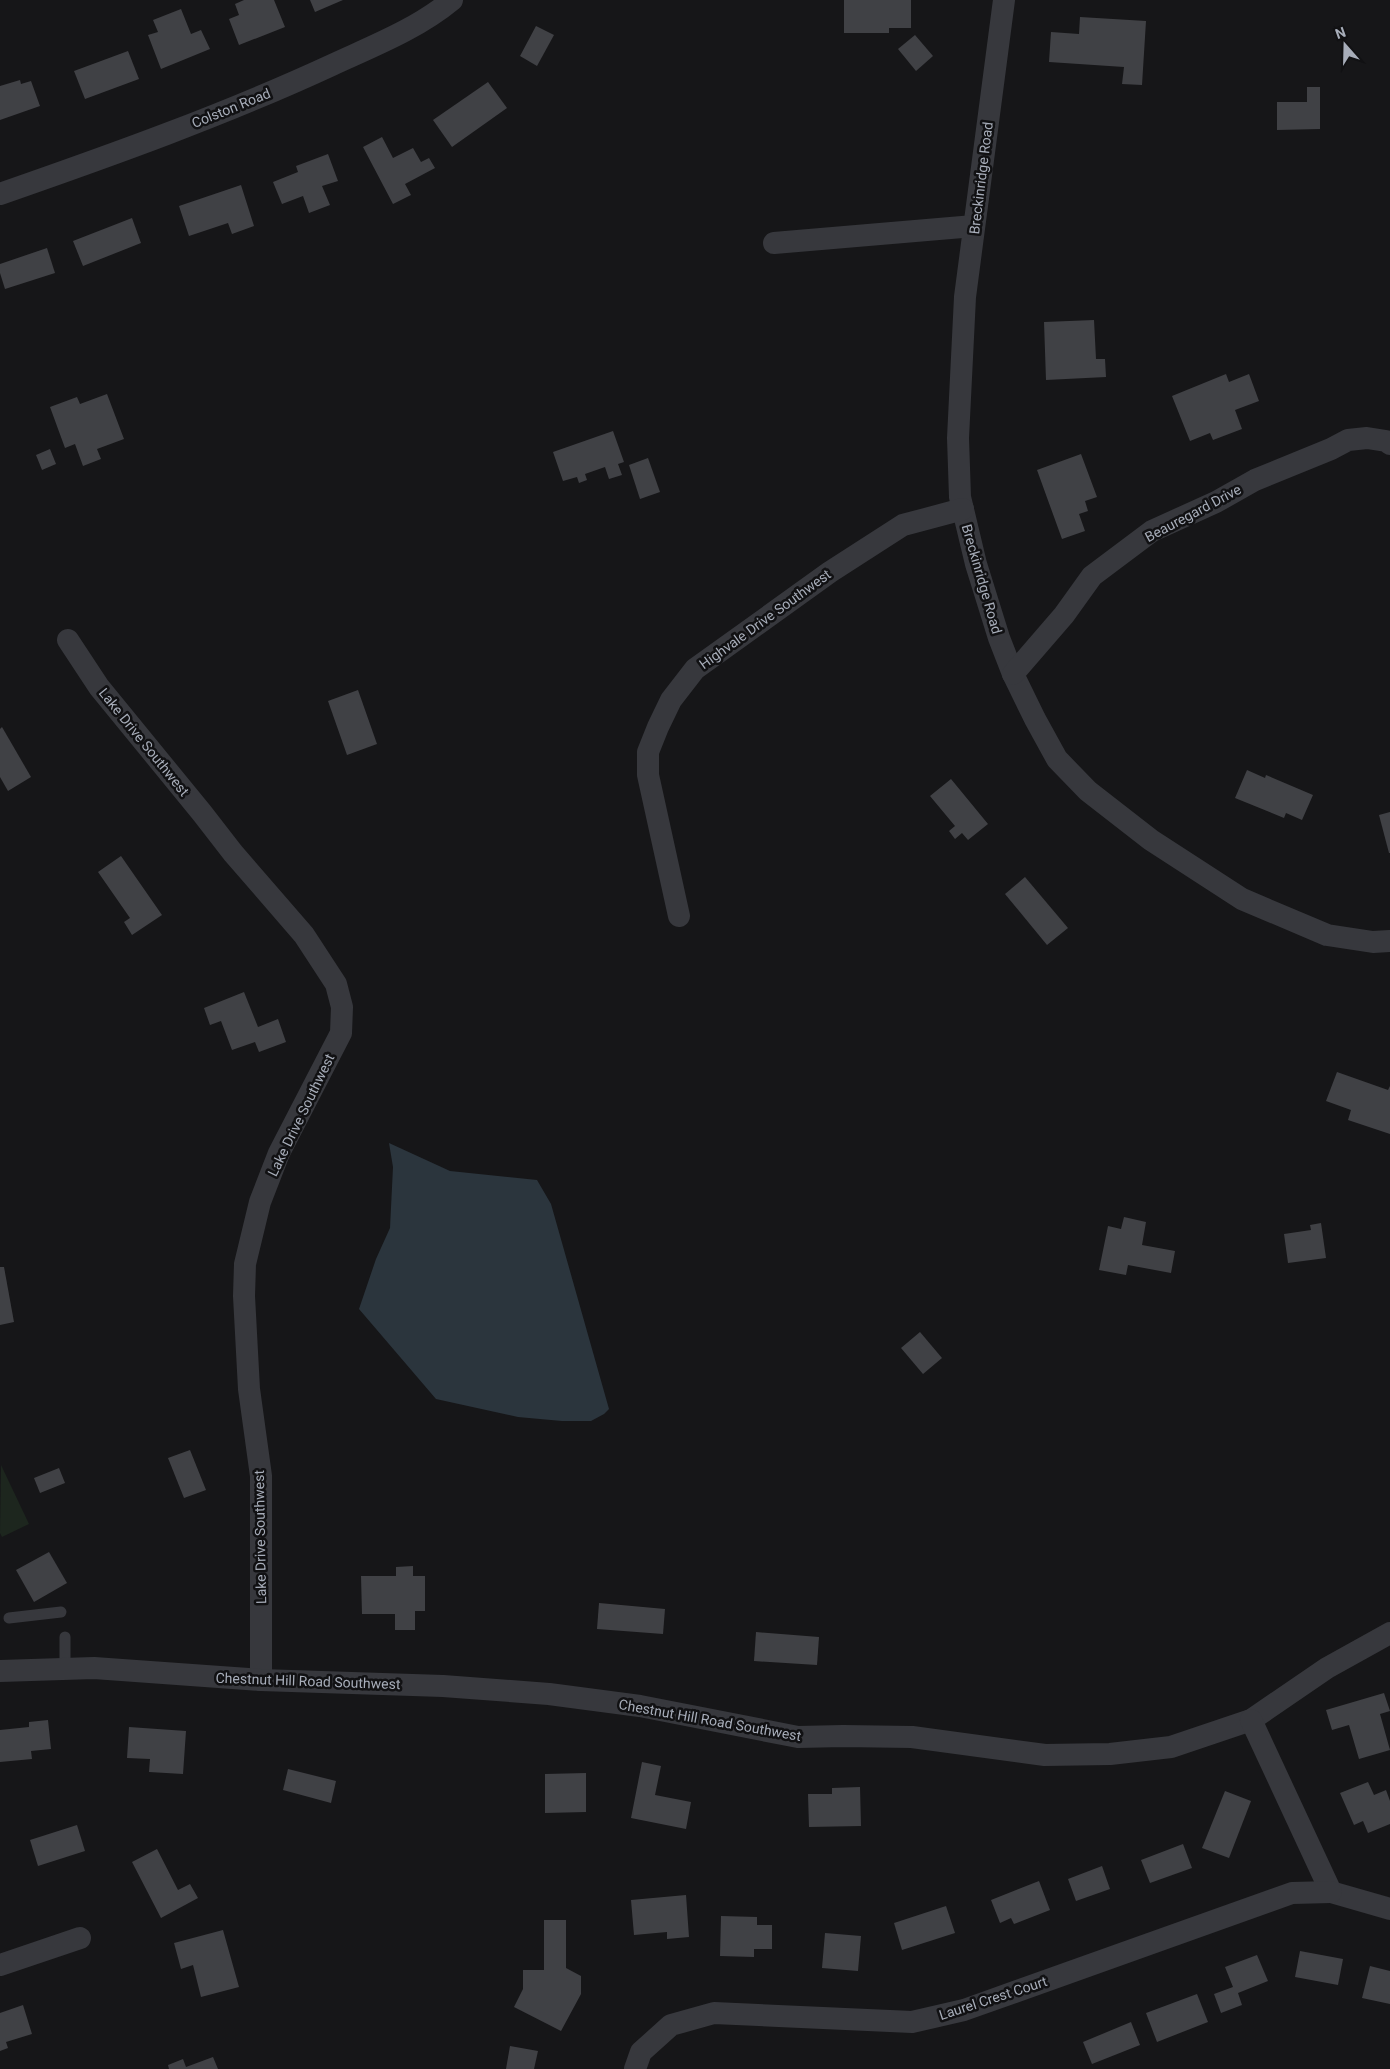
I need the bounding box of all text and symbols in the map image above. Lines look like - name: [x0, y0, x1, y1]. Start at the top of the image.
- north arrow: [1320, 20, 1370, 70]
- text: N: [1333, 24, 1348, 42]
- street label: Colston Road: [189, 85, 273, 131]
- street label: Breckinridge Road: [966, 121, 996, 235]
- street label: Beauregard Drive: [1142, 481, 1244, 545]
- street label: Breckinridge Road: [959, 522, 1005, 636]
- street label: Highvale Drive Southwest: [696, 566, 834, 672]
- street label: Lake Drive Southwest: [96, 685, 193, 799]
- street label: Lake Drive Southwest: [264, 1051, 338, 1179]
- street label: Lake Drive Southwest: [251, 1469, 269, 1604]
- street label: Chestnut Hill Road Southwest: [215, 1670, 401, 1692]
- street label: Chestnut Hill Road Southwest: [618, 1696, 803, 1744]
- street label: Laurel Crest Court: [937, 1973, 1049, 2023]

